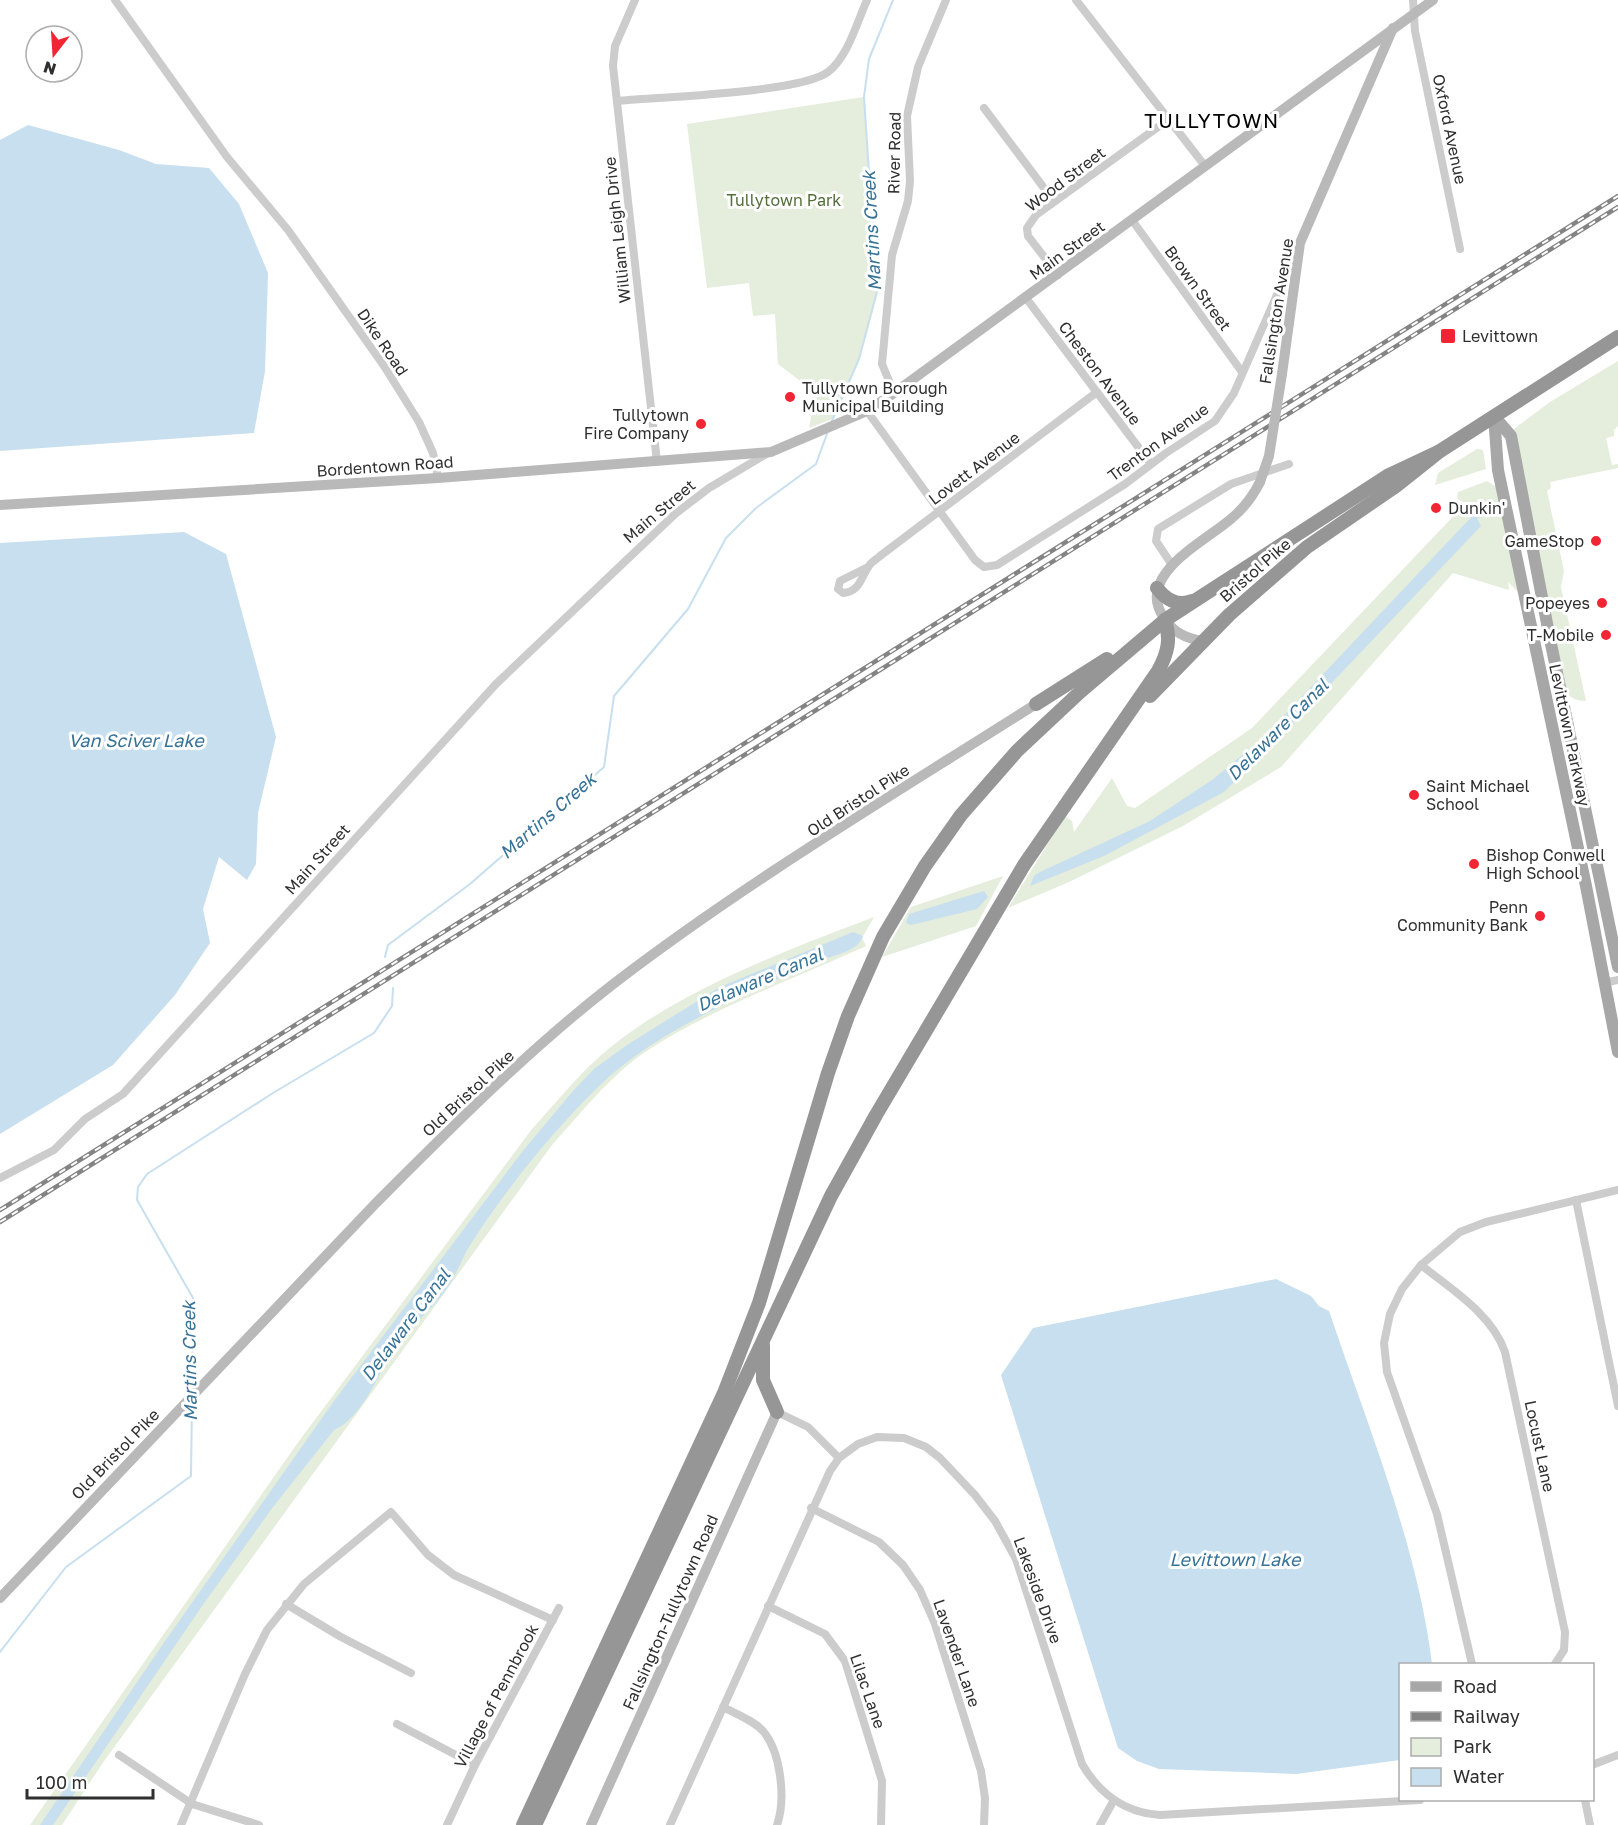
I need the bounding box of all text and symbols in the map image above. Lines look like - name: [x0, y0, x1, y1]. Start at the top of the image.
- north arrow: [24, 24, 84, 84]
- text: N: [41, 57, 58, 80]
- street label: Oxford Avenue: [1429, 72, 1471, 186]
- district label: TULLYTOWN: [1144, 108, 1280, 132]
- street label: River Road: [883, 112, 905, 194]
- street label: Wood Street: [1021, 142, 1109, 216]
- street label: William Leigh Drive: [599, 156, 635, 304]
- water label: Martins Creek: [857, 169, 885, 292]
- park label: Tullytown Park: [727, 190, 841, 210]
- street label: Main Street: [1025, 216, 1109, 284]
- street label: Fallsington Avenue: [1255, 237, 1297, 385]
- street label: Brown Street: [1160, 242, 1236, 334]
- street label: Dike Road: [353, 305, 413, 379]
- street label: Cheston Avenue: [1054, 317, 1146, 429]
- place label: Levittown: [1462, 326, 1538, 346]
- marker: Levittown: [1439, 327, 1457, 345]
- place label: Tullytown Borough Municipal Building: [802, 378, 948, 416]
- marker: Tullytown Borough Municipal Building: [783, 390, 797, 404]
- street label: Trenton Avenue: [1104, 399, 1212, 485]
- place label: Tullytown Fire Company: [584, 405, 689, 443]
- marker: Tullytown Fire Company: [694, 417, 708, 431]
- street label: Lovett Avenue: [924, 427, 1024, 509]
- street label: Bordentown Road: [316, 451, 454, 481]
- street label: Main Street: [619, 475, 699, 547]
- place label: Dunkin': [1448, 498, 1505, 518]
- marker: Dunkin': [1429, 501, 1443, 515]
- place label: GameStop: [1504, 531, 1584, 551]
- street label: Bristol Pike: [1215, 534, 1295, 606]
- marker: GameStop: [1589, 534, 1603, 548]
- place label: Popeyes: [1525, 593, 1590, 613]
- marker: Popeyes: [1595, 596, 1609, 610]
- place label: T-Mobile: [1527, 625, 1594, 645]
- marker: T-Mobile: [1599, 628, 1613, 642]
- street label: Levittown Parkway: [1545, 662, 1595, 808]
- water label: Delaware Canal: [1222, 673, 1333, 785]
- water label: Van Sciver Lake: [68, 729, 205, 751]
- street label: Old Bristol Pike: [803, 759, 913, 841]
- water label: Martins Creek: [495, 766, 601, 863]
- place label: Saint Michael School: [1426, 776, 1530, 814]
- marker: Saint Michael School: [1407, 788, 1421, 802]
- street label: Main Street: [280, 820, 354, 898]
- place label: Bishop Conwell High School: [1486, 845, 1605, 883]
- marker: Bishop Conwell High School: [1467, 857, 1481, 871]
- place label: Penn Community Bank: [1397, 897, 1528, 935]
- marker: Penn Community Bank: [1533, 909, 1547, 923]
- water label: Delaware Canal: [693, 942, 827, 1015]
- street label: Old Bristol Pike: [418, 1045, 518, 1141]
- water label: Delaware Canal: [356, 1263, 455, 1385]
- water label: Martins Creek: [177, 1299, 201, 1421]
- street label: Locust Lane: [1521, 1398, 1559, 1494]
- street label: Old Bristol Pike: [67, 1405, 163, 1503]
- street label: Fallsington-Tullytown Road: [618, 1511, 722, 1713]
- street label: Lakeside Drive: [1009, 1534, 1067, 1646]
- water label: Levittown Lake: [1170, 1548, 1302, 1570]
- street label: Lavender Lane: [929, 1597, 985, 1709]
- street label: Village of Pennbrook: [450, 1621, 542, 1771]
- street label: Lilac Lane: [846, 1651, 890, 1731]
- legend: [1399, 1663, 1594, 1801]
- text: Road: [1453, 1675, 1497, 1697]
- text: Railway: [1453, 1705, 1520, 1727]
- text: Park: [1453, 1735, 1492, 1757]
- scale bar: [27, 1762, 153, 1800]
- text: Water: [1453, 1765, 1504, 1787]
- text: 100 m: [36, 1771, 87, 1793]

